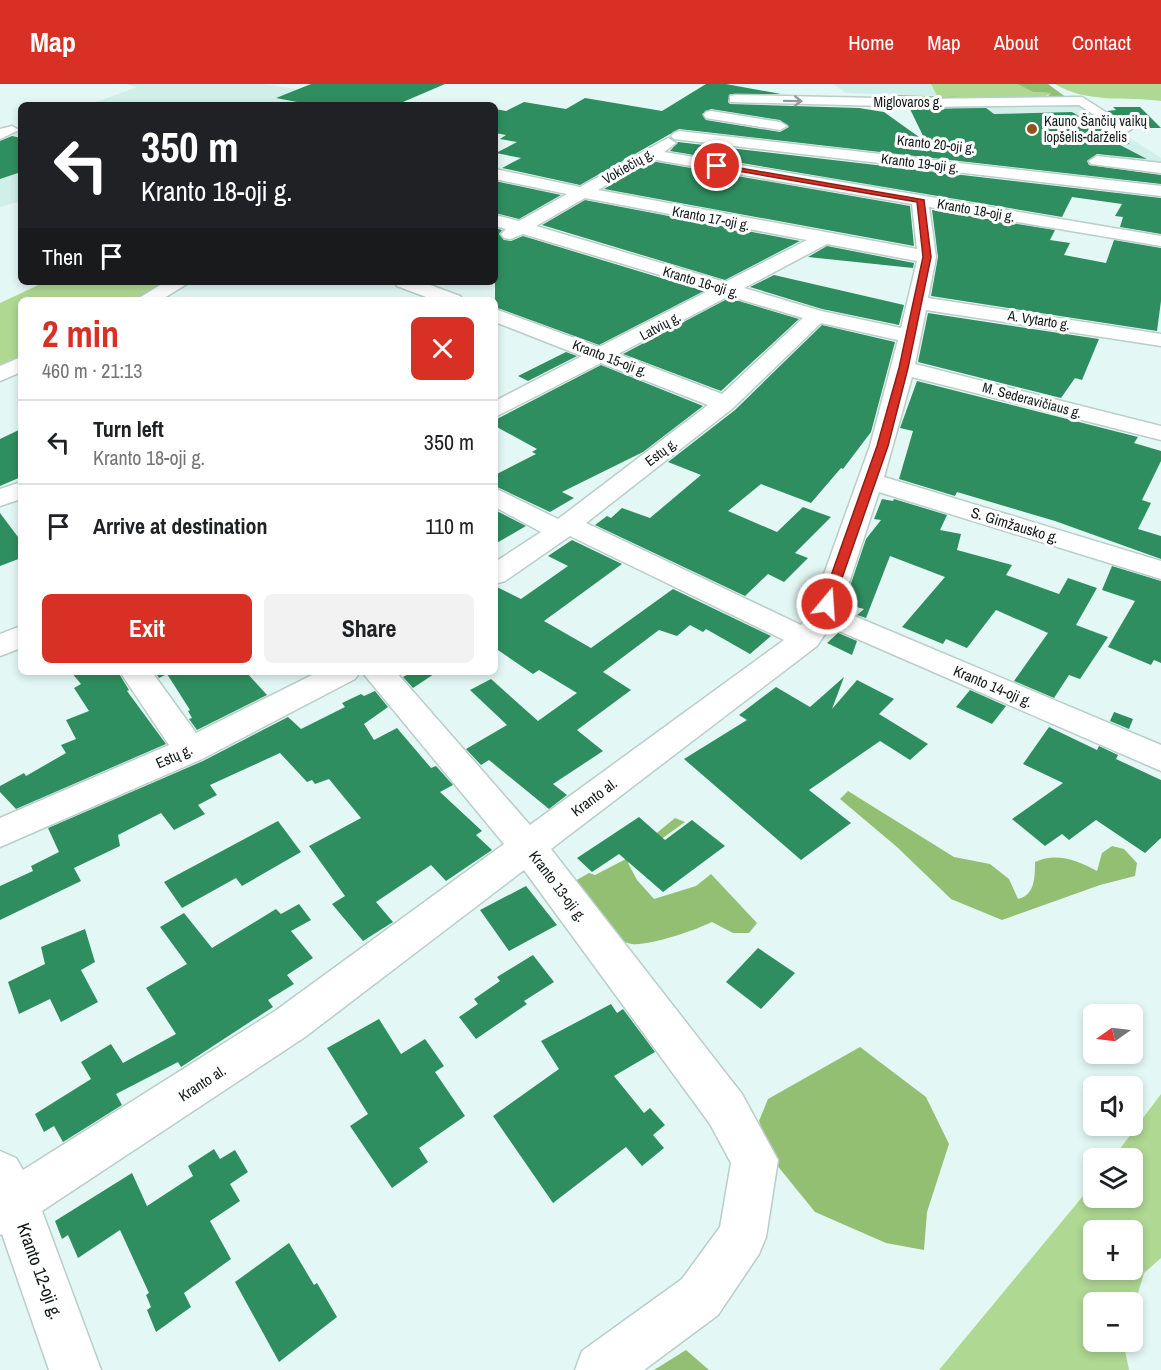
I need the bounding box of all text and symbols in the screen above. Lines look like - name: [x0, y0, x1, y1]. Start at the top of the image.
- text: Map: [30, 23, 76, 61]
- text: Home: [848, 28, 894, 57]
- text: Map: [927, 28, 961, 57]
- text: About: [994, 28, 1039, 57]
- text: Contact: [1072, 28, 1131, 57]
- street label: Miglovaros g.: [874, 93, 942, 111]
- one-way arrow: [782, 95, 802, 107]
- place label: Kauno Šančių vaikų lopšelis-darželis: [1044, 112, 1147, 146]
- text: 350 m: [141, 119, 239, 175]
- marker: Kauno Šančių vaikų lopšelis-darželis: [1025, 122, 1039, 136]
- icon: left: [42, 126, 120, 204]
- street label: Kranto 20-oji g.: [896, 131, 976, 157]
- pin: [691, 140, 742, 191]
- street label: Vokiečių g.: [599, 144, 657, 188]
- icon: arrive: [700, 149, 733, 182]
- street label: Kranto 19-oji g.: [880, 149, 960, 177]
- text: Kranto 18-oji g.: [141, 173, 292, 209]
- street label: Kranto 18-oji g.: [936, 194, 1016, 226]
- street label: Kranto 17-oji g.: [671, 202, 751, 234]
- icon: arrive: [95, 240, 128, 273]
- text: Then: [42, 242, 83, 272]
- street label: Kranto 16-oji g.: [661, 262, 741, 302]
- street label: A. Vytarto g.: [1006, 306, 1071, 334]
- street label: Latvių g.: [636, 308, 684, 344]
- text: 2 min: [42, 310, 119, 358]
- button: close: [411, 317, 474, 380]
- street label: Kranto 15-oji g.: [570, 336, 650, 380]
- text: 460 m · 21:13: [42, 357, 142, 384]
- street label: M. Sederavičiaus g.: [980, 378, 1084, 422]
- text: Turn left: [93, 414, 164, 444]
- icon: left: [42, 426, 75, 459]
- text: 350 m: [424, 427, 474, 457]
- street label: Estų g.: [641, 434, 681, 470]
- text: Kranto 18-oji g.: [93, 444, 205, 471]
- street label: S. Gimžausko g.: [968, 502, 1062, 548]
- icon: arrive: [42, 510, 75, 543]
- text: Arrive at destination: [93, 511, 267, 541]
- text: 110 m: [425, 511, 474, 541]
- position arrow: [795, 572, 859, 636]
- button: Exit: [42, 594, 252, 663]
- button: Share: [264, 594, 474, 663]
- street label: Kranto 14-oji g.: [950, 660, 1036, 712]
- street label: Estų g.: [152, 739, 196, 773]
- street label: Kranto al.: [567, 773, 621, 821]
- street label: Kranto 13-oji g.: [524, 846, 592, 926]
- north arrow: [1083, 1004, 1143, 1064]
- map controls: [1083, 1004, 1143, 1352]
- street label: Kranto al.: [174, 1060, 230, 1106]
- button: sound: [1083, 1076, 1143, 1136]
- button: layers: [1083, 1148, 1143, 1208]
- street label: Kranto 12-oji g.: [11, 1219, 69, 1323]
- button: +: [1083, 1220, 1143, 1280]
- button: −: [1083, 1292, 1143, 1352]

